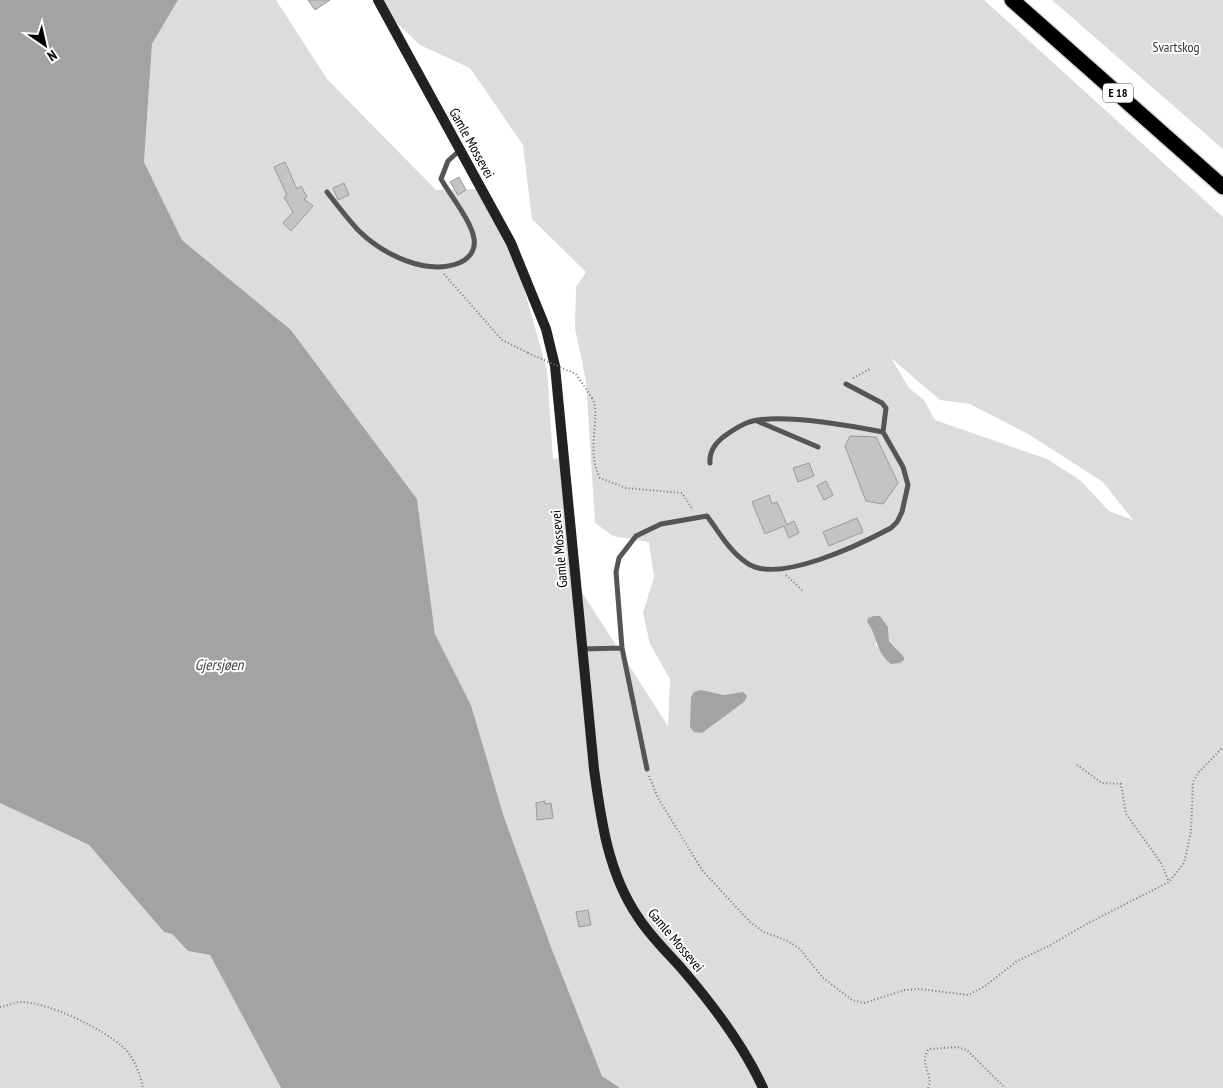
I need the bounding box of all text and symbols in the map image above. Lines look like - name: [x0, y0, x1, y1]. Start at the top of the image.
- north arrow: [20, 20, 70, 70]
- park label: Svartskog: [1152, 38, 1200, 56]
- text: N: [44, 46, 60, 65]
- road number: E 18: [1103, 84, 1133, 102]
- street label: Gamle Mossevei: [445, 105, 499, 181]
- street label: Gamle Mossevei: [547, 509, 571, 589]
- water label: Gjersjøen: [195, 655, 245, 674]
- street label: Gamle Mossevei: [644, 904, 708, 976]

